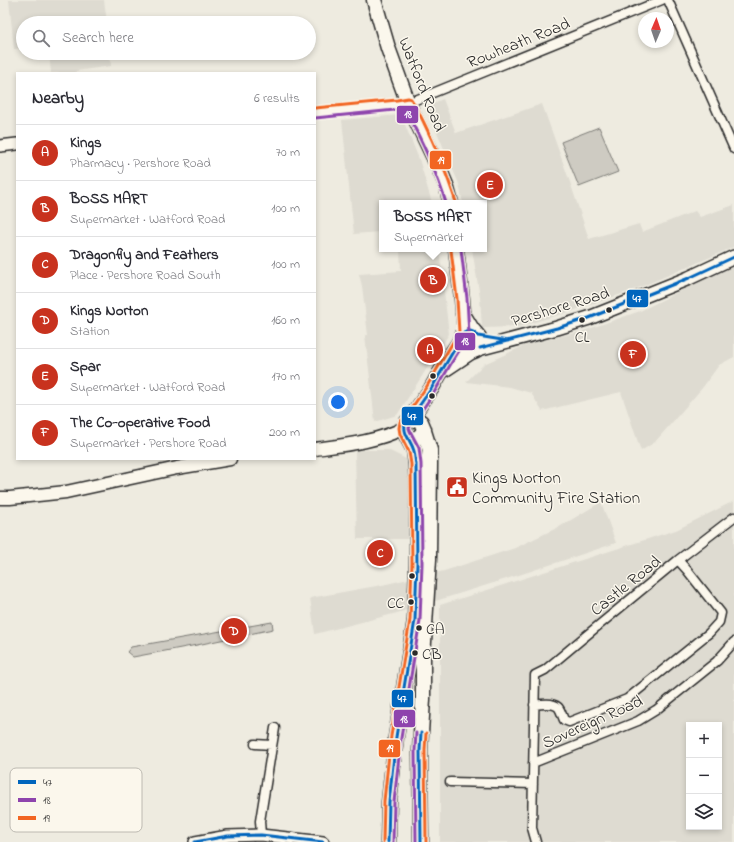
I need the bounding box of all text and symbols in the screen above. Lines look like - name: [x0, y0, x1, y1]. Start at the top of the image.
- street label: Rowheath Road: [463, 11, 574, 75]
- north arrow: [638, 12, 674, 48]
- search box: [16, 16, 316, 60]
- icon: search: [30, 27, 52, 49]
- text: Search here: [62, 27, 134, 49]
- street label: Watford Road: [391, 34, 452, 136]
- text: Nearby: [32, 86, 84, 111]
- text: 6 results: [254, 89, 300, 108]
- line badge: 18: [396, 105, 419, 124]
- text: 18: [404, 107, 413, 123]
- text: Kings: [70, 132, 102, 154]
- text: A: [41, 143, 49, 162]
- text: 70 m: [276, 143, 300, 162]
- line badge: 19: [429, 150, 452, 170]
- text: 19: [438, 153, 445, 169]
- text: Pharmacy · Pershore Road: [70, 154, 211, 173]
- pin: E: [477, 170, 503, 200]
- text: BOSS MART: [70, 188, 148, 210]
- text: B: [41, 199, 49, 218]
- text: 100 m: [271, 199, 300, 218]
- popup: [379, 200, 487, 252]
- text: BOSS MART: [394, 206, 472, 228]
- text: Supermarket · Watford Road: [70, 210, 225, 229]
- text: Supermarket: [394, 228, 464, 247]
- text: Dragonfly and Feathers: [70, 244, 219, 266]
- text: C: [41, 255, 49, 274]
- text: 100 m: [271, 255, 300, 274]
- pin: B: [420, 265, 446, 295]
- text: Place · Pershore Road South: [70, 266, 221, 285]
- street label: Pershore Road: [508, 281, 613, 334]
- line badge: 47: [626, 289, 649, 308]
- text: 47: [631, 291, 642, 307]
- text: Kings Norton: [70, 300, 148, 322]
- unlabelled marker: [604, 305, 614, 315]
- text: D: [40, 311, 50, 330]
- text: 160 m: [271, 311, 300, 330]
- marker: CL: [577, 315, 587, 325]
- text: Station: [70, 322, 110, 341]
- place label: CL: [575, 326, 589, 350]
- line badge: 18: [454, 332, 476, 351]
- text: 18: [461, 334, 470, 350]
- pin: A: [417, 335, 443, 365]
- pin: F: [620, 339, 646, 369]
- text: Spar: [70, 356, 101, 378]
- text: E: [41, 367, 49, 386]
- text: 170 m: [272, 367, 300, 386]
- unlabelled marker: [428, 371, 438, 381]
- text: Supermarket · Watford Road: [70, 378, 225, 397]
- unlabelled marker: [427, 391, 437, 401]
- your location: [328, 392, 348, 412]
- line badge: 47: [401, 406, 424, 426]
- text: 47: [406, 409, 417, 425]
- text: The Co-operative Food: [70, 412, 210, 434]
- text: F: [41, 423, 49, 442]
- text: 200 m: [269, 423, 300, 442]
- text: Supermarket · Pershore Road: [70, 434, 227, 453]
- place label: Kings Norton Community Fire Station: [472, 466, 640, 512]
- public building icon: Kings Norton Community Fire Station: [444, 474, 470, 500]
- pin: C: [367, 538, 393, 568]
- street label: Castle Road: [585, 550, 667, 622]
- unlabelled marker: [407, 571, 417, 581]
- place label: CC: [387, 592, 404, 616]
- marker: CC: [406, 597, 416, 607]
- pin: D: [221, 616, 247, 646]
- place label: CA: [426, 618, 445, 642]
- marker: CA: [414, 623, 424, 633]
- place label: CB: [422, 643, 442, 667]
- marker: CB: [410, 648, 420, 658]
- line badge: 47: [391, 689, 414, 708]
- street label: Sovereign Road: [538, 689, 648, 758]
- text: 47: [396, 691, 407, 707]
- line badge: 18: [393, 709, 416, 728]
- text: 18: [400, 712, 409, 728]
- map controls: [686, 722, 722, 830]
- button: +: [686, 722, 722, 758]
- line badge: 19: [378, 739, 401, 758]
- text: 19: [387, 741, 394, 757]
- button: −: [686, 758, 722, 794]
- legend: [10, 768, 142, 832]
- text: 47: [43, 775, 53, 791]
- text: 18: [43, 793, 51, 809]
- button: layers: [686, 794, 722, 830]
- text: 19: [43, 811, 50, 827]

